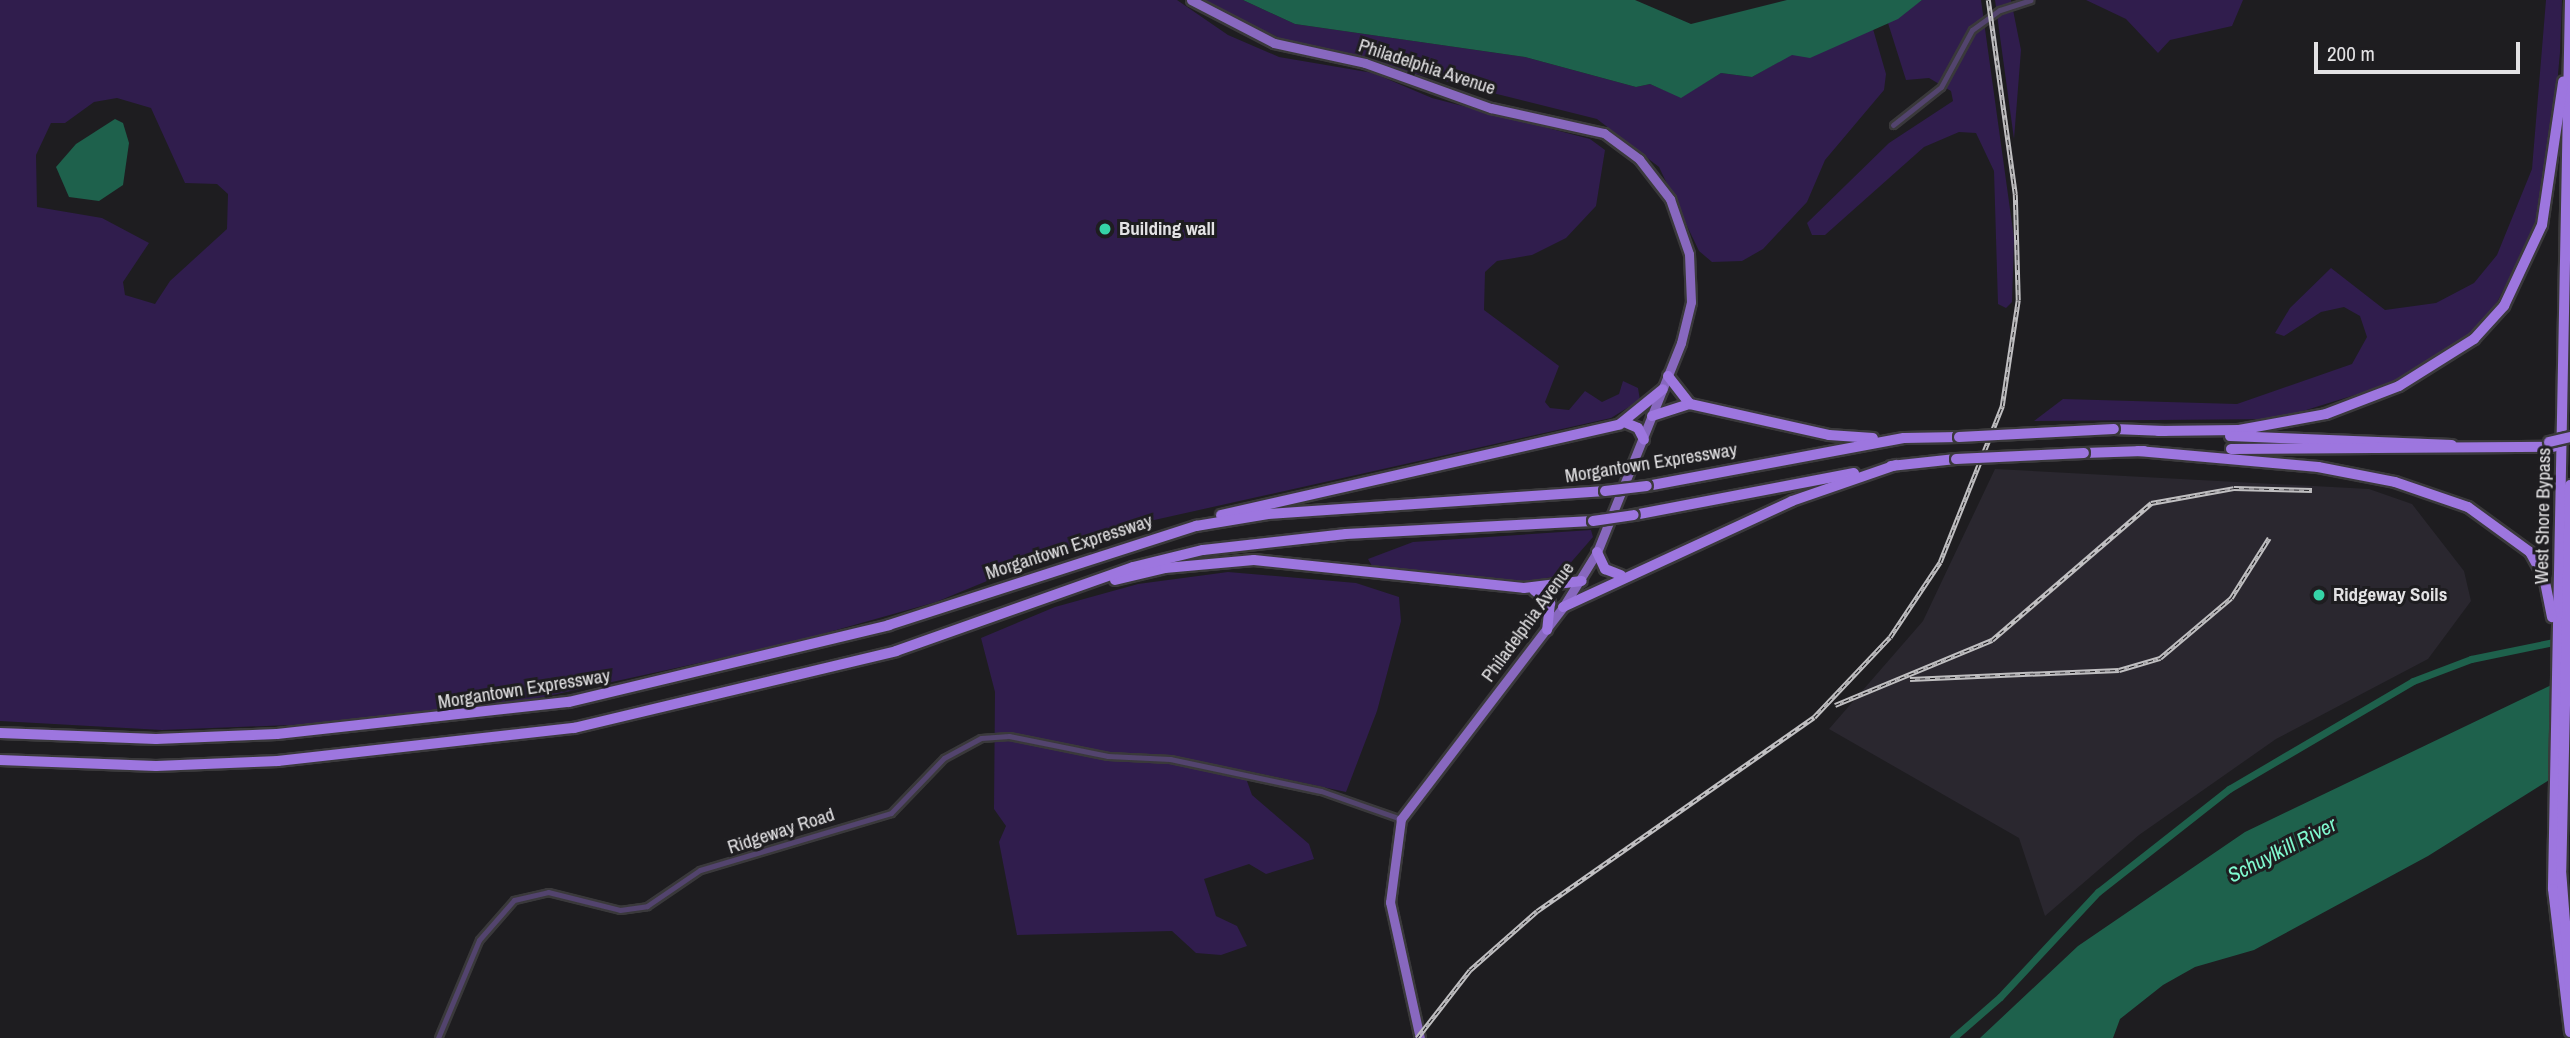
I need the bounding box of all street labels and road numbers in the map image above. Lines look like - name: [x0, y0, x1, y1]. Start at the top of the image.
- street label: Philadelphia Avenue: [1355, 34, 1499, 100]
- street label: Morgantown Expressway: [1563, 438, 1739, 488]
- street label: West Shore Bypass: [2530, 448, 2556, 584]
- street label: Morgantown Expressway: [983, 509, 1155, 585]
- street label: Philadelphia Avenue: [1477, 557, 1579, 687]
- street label: Morgantown Expressway: [436, 664, 612, 714]
- street label: Ridgeway Road: [725, 803, 837, 859]

